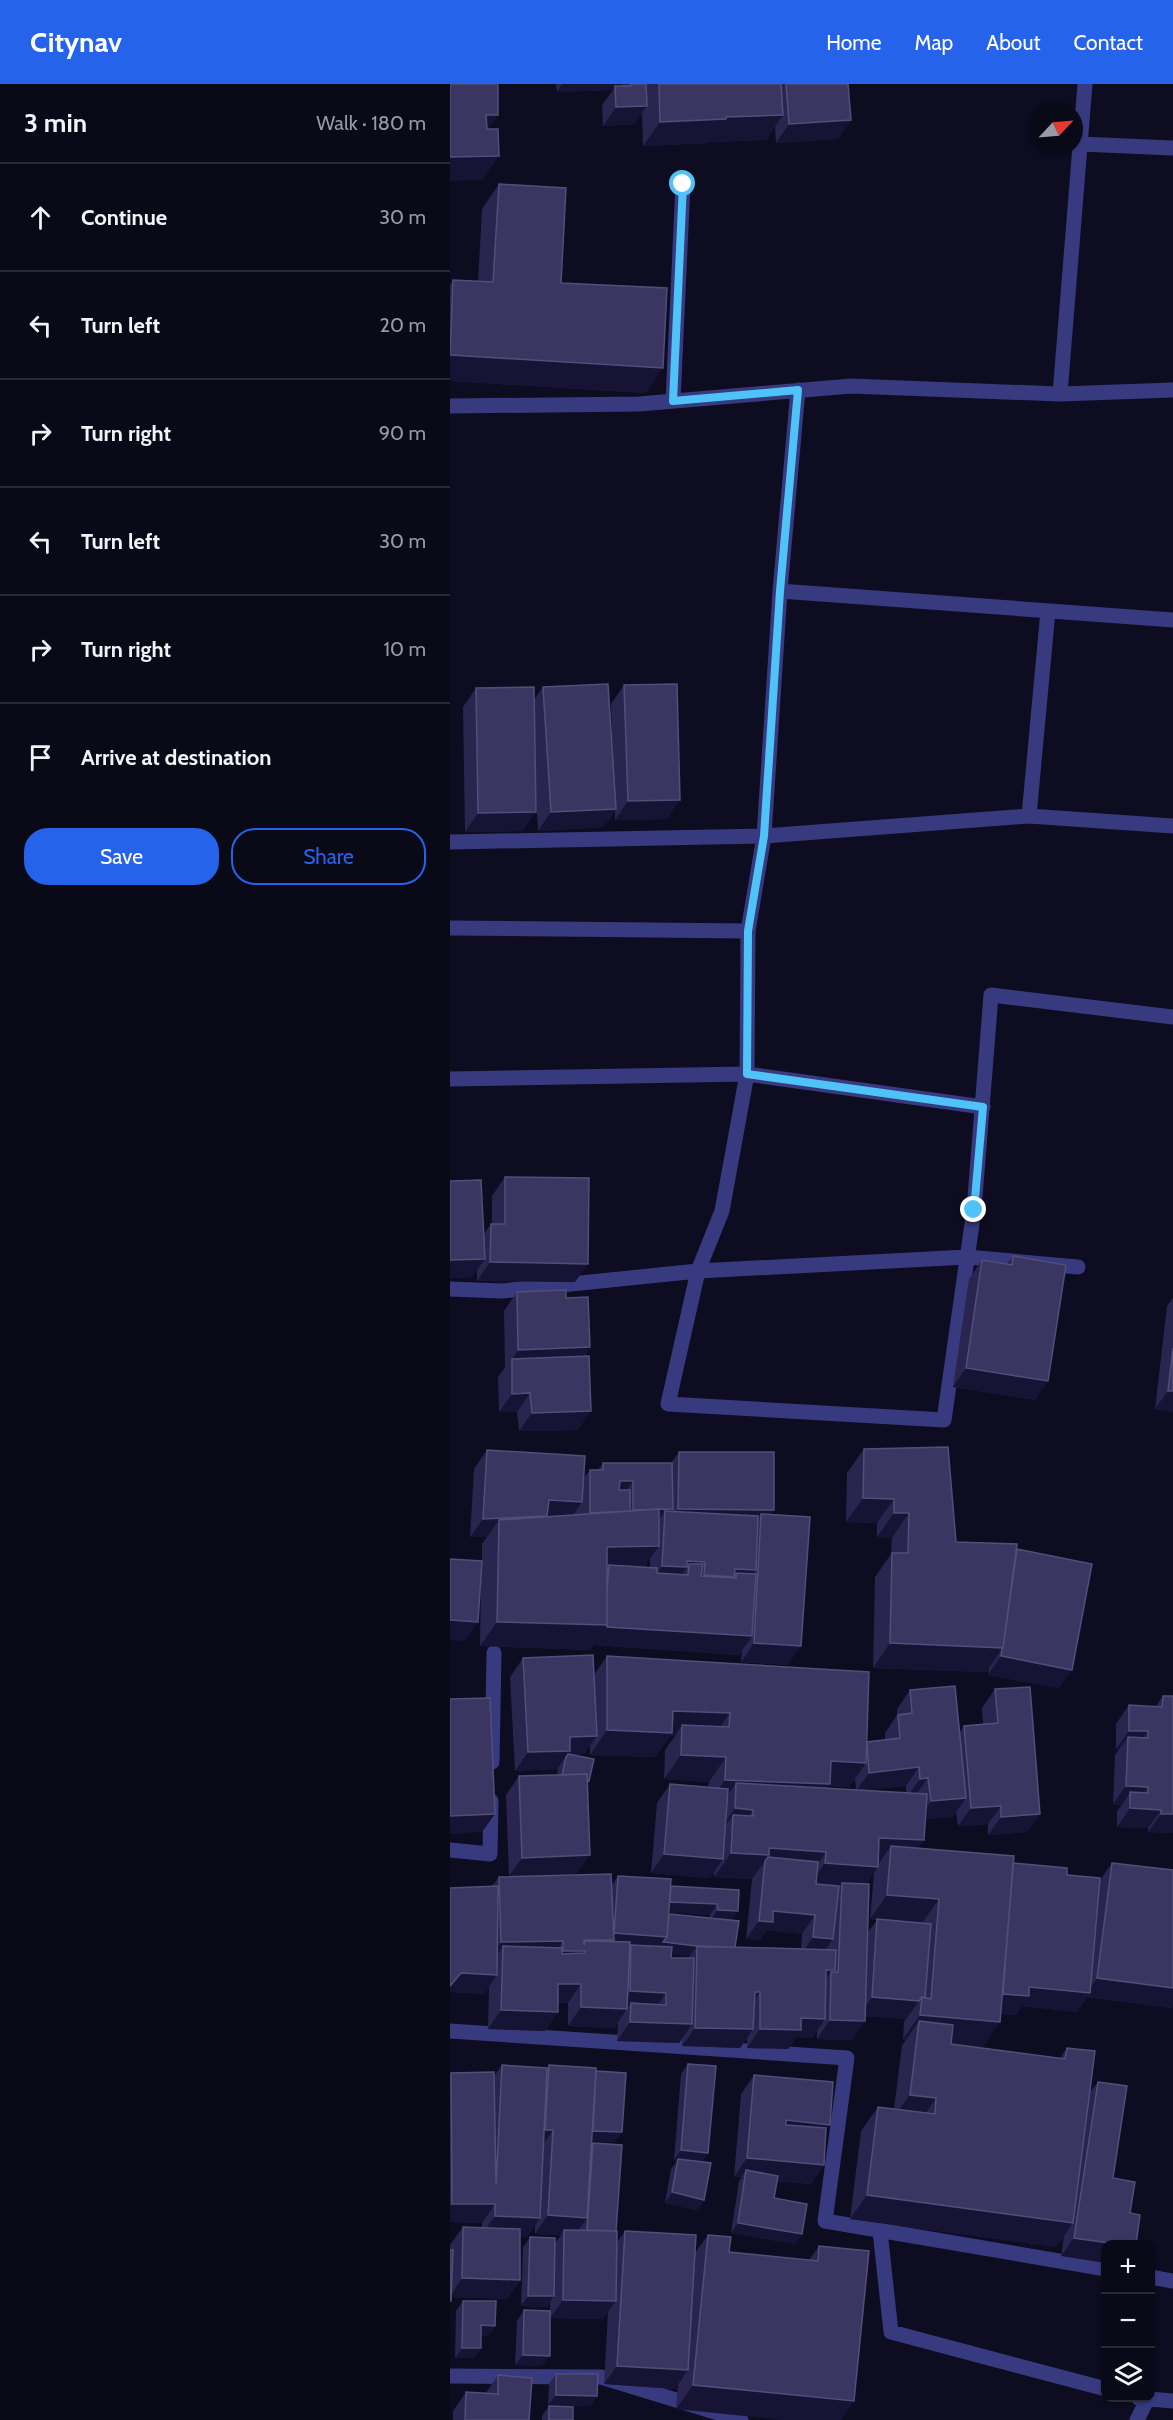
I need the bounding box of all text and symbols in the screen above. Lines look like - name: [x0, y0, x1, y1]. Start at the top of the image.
- text: Citynav: [30, 25, 122, 59]
- text: Home: [826, 30, 882, 55]
- text: Map: [915, 30, 953, 55]
- text: About: [986, 30, 1040, 55]
- text: Contact: [1073, 30, 1143, 55]
- north arrow: [1029, 102, 1083, 156]
- text: 3 min: [24, 107, 87, 139]
- text: Walk · 180 m: [316, 111, 426, 135]
- route start: [669, 170, 695, 196]
- icon: ahead: [24, 201, 57, 234]
- text: Continue: [81, 204, 167, 231]
- text: 30 m: [379, 205, 426, 229]
- icon: left: [24, 309, 57, 342]
- text: Turn left: [81, 312, 160, 339]
- text: 20 m: [380, 313, 426, 337]
- icon: right: [24, 417, 57, 450]
- text: Turn right: [81, 420, 171, 447]
- text: 90 m: [379, 421, 426, 445]
- icon: left: [24, 525, 57, 558]
- text: Turn left: [81, 528, 160, 555]
- text: 30 m: [379, 529, 426, 553]
- icon: right: [24, 633, 57, 666]
- text: Turn right: [81, 636, 171, 663]
- text: 10 m: [383, 637, 426, 661]
- icon: arrive: [24, 741, 57, 774]
- text: Arrive at destination: [81, 744, 271, 771]
- button: Save: [24, 828, 219, 885]
- button: Share: [231, 828, 426, 885]
- route end: [960, 1196, 986, 1222]
- map controls: [1101, 2240, 1155, 2402]
- button: +: [1101, 2240, 1155, 2294]
- button: −: [1101, 2294, 1155, 2348]
- button: layers: [1101, 2348, 1155, 2402]

